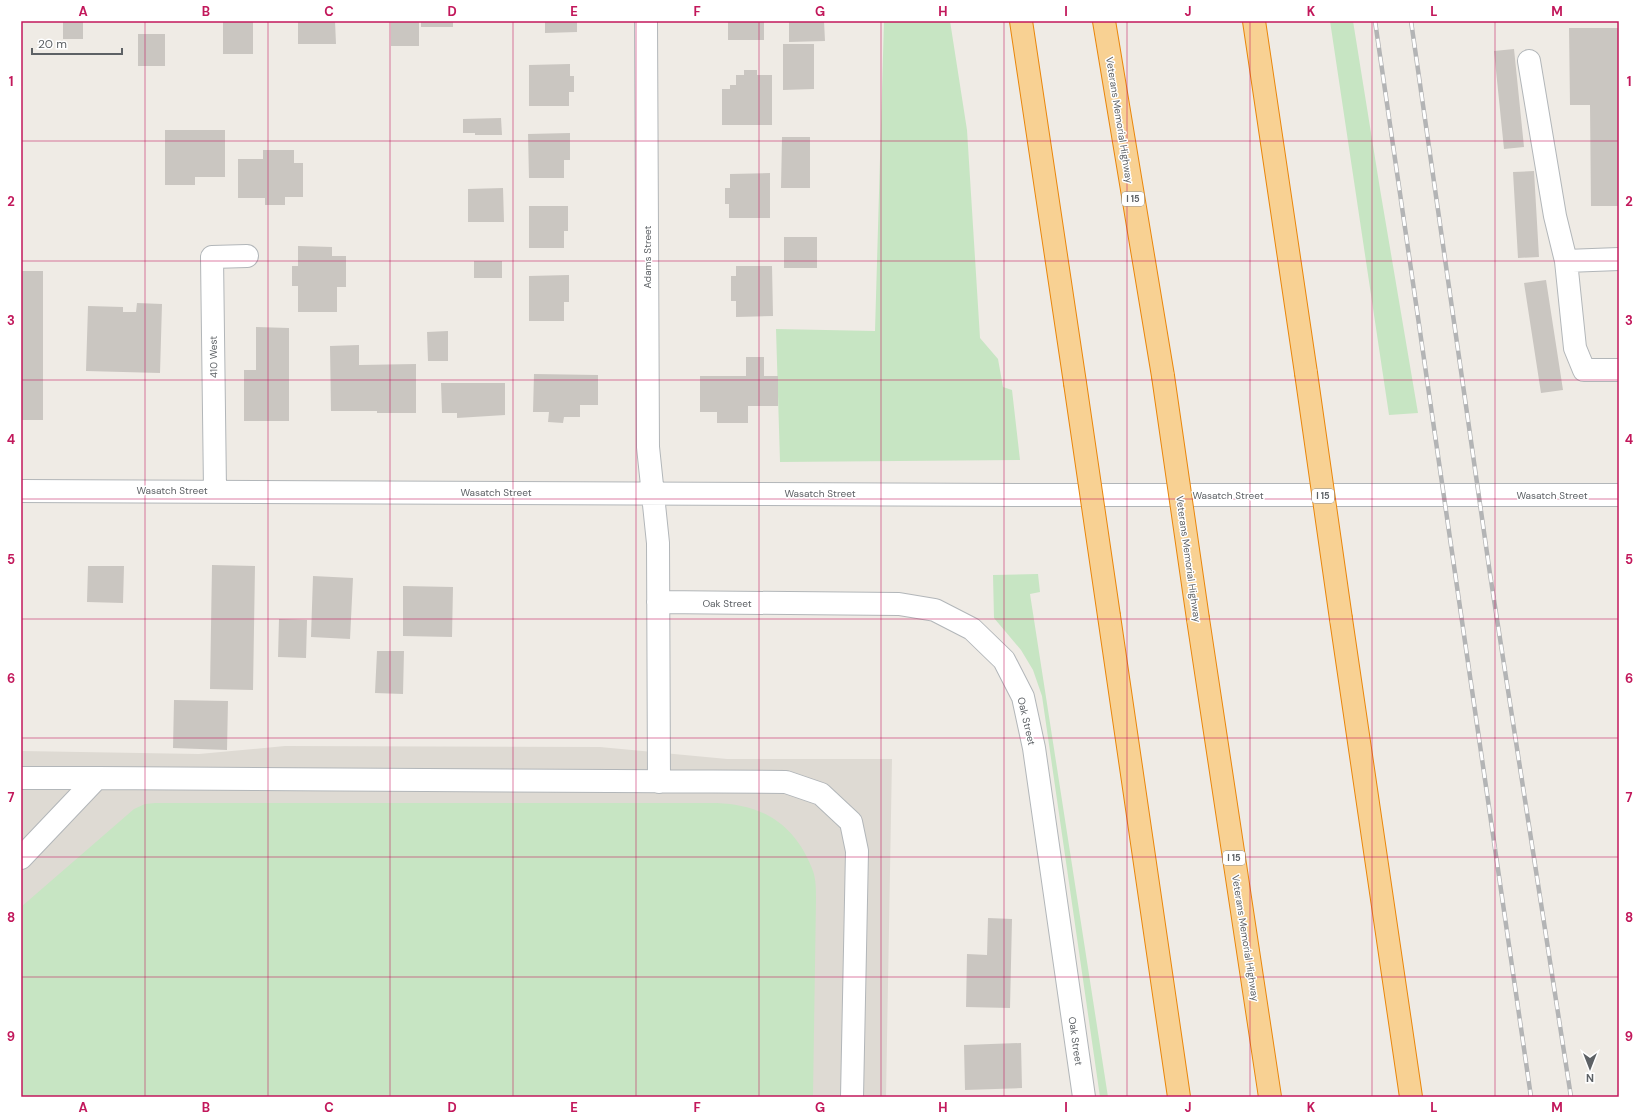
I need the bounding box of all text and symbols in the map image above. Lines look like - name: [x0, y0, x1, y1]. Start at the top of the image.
- text: A: [78, 3, 88, 20]
- text: B: [202, 3, 210, 20]
- text: C: [324, 3, 334, 20]
- text: D: [447, 3, 457, 20]
- text: E: [570, 3, 578, 20]
- text: F: [693, 3, 701, 20]
- text: G: [815, 3, 825, 20]
- text: H: [938, 3, 948, 20]
- text: I: [1064, 3, 1068, 20]
- text: J: [1184, 3, 1192, 20]
- text: K: [1307, 3, 1316, 20]
- text: L: [1430, 3, 1438, 20]
- text: M: [1551, 3, 1563, 20]
- scale bar: [32, 30, 122, 56]
- text: 20 m: [38, 36, 67, 52]
- street label: Veterans Memorial Highway: [1103, 56, 1136, 185]
- text: 1: [9, 73, 13, 90]
- text: 1: [1627, 73, 1631, 90]
- road number: I 15: [1122, 192, 1144, 206]
- text: 2: [7, 193, 15, 210]
- text: 2: [1625, 193, 1633, 210]
- street label: Adams Street: [641, 225, 654, 289]
- text: 3: [7, 312, 15, 329]
- text: 3: [1625, 312, 1633, 329]
- street label: 410 West: [207, 336, 220, 378]
- text: 4: [7, 431, 15, 448]
- text: 4: [1625, 431, 1633, 448]
- street label: Wasatch Street: [136, 484, 208, 497]
- street label: Wasatch Street: [460, 486, 532, 499]
- street label: Wasatch Street: [784, 487, 856, 500]
- street label: Wasatch Street: [1192, 489, 1264, 502]
- road number: I 15: [1312, 489, 1334, 503]
- street label: Wasatch Street: [1516, 489, 1588, 502]
- street label: Veterans Memorial Highway: [1173, 495, 1204, 624]
- text: 5: [7, 551, 15, 568]
- text: 5: [1625, 551, 1633, 568]
- street label: Oak Street: [702, 597, 752, 610]
- text: 6: [7, 670, 15, 687]
- text: 6: [1625, 670, 1633, 687]
- street label: Oak Street: [1015, 696, 1038, 747]
- text: 7: [8, 789, 15, 806]
- text: 7: [1626, 789, 1633, 806]
- road number: I 15: [1223, 851, 1245, 865]
- street label: Veterans Memorial Highway: [1229, 874, 1262, 1003]
- text: 8: [7, 909, 15, 926]
- text: 8: [1625, 909, 1633, 926]
- street label: Oak Street: [1066, 1016, 1085, 1066]
- text: 9: [7, 1028, 15, 1045]
- text: 9: [1625, 1028, 1633, 1045]
- north arrow: [1570, 1048, 1610, 1088]
- text: N: [1586, 1071, 1594, 1085]
- text: A: [78, 1099, 88, 1116]
- text: B: [202, 1099, 210, 1116]
- text: C: [324, 1099, 334, 1116]
- text: D: [447, 1099, 457, 1116]
- text: E: [570, 1099, 578, 1116]
- text: F: [693, 1099, 701, 1116]
- text: G: [815, 1099, 825, 1116]
- text: H: [938, 1099, 948, 1116]
- text: I: [1064, 1099, 1068, 1116]
- text: J: [1184, 1099, 1192, 1116]
- text: K: [1307, 1099, 1316, 1116]
- text: L: [1430, 1099, 1438, 1116]
- text: M: [1551, 1099, 1563, 1116]

